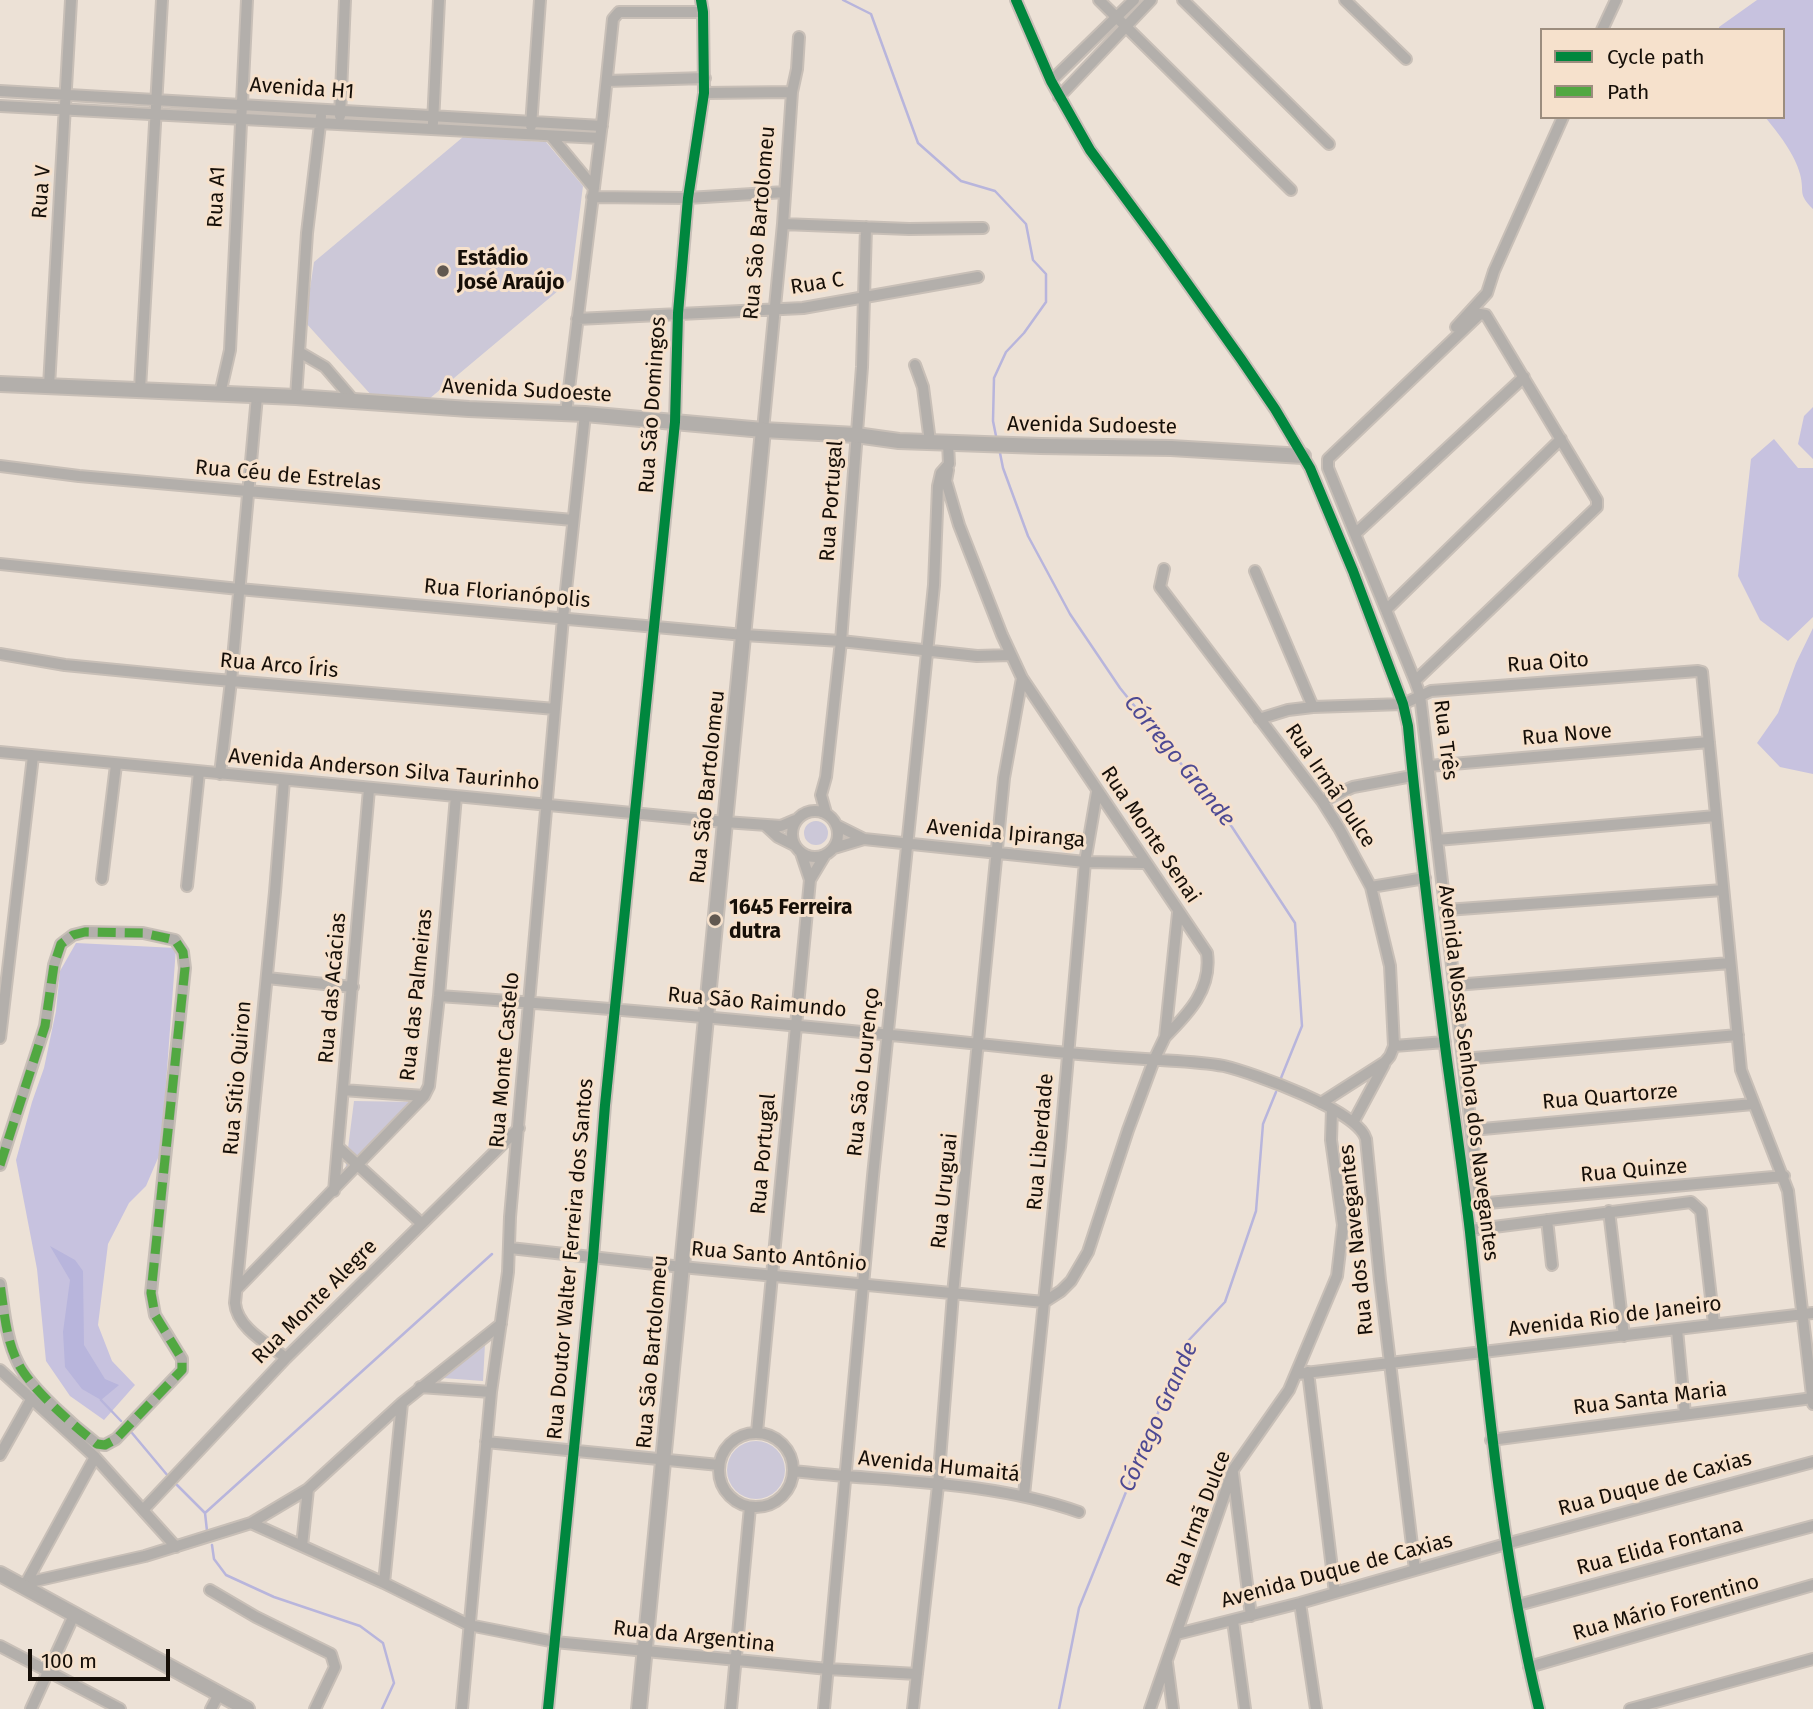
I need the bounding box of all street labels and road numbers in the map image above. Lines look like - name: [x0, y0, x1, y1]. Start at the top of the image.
- street label: Avenida H1: [249, 73, 355, 105]
- street label: Rua São Bartolomeu: [739, 125, 781, 321]
- street label: Rua V: [28, 164, 56, 220]
- street label: Rua A1: [203, 165, 231, 229]
- street label: Rua C: [789, 267, 845, 301]
- street label: Rua São Domingos: [634, 316, 672, 494]
- street label: Avenida Sudoeste: [441, 374, 613, 408]
- street label: Avenida Sudoeste: [1007, 412, 1177, 440]
- street label: Rua Portugal: [815, 439, 849, 563]
- street label: Rua Céu de Estrelas: [194, 455, 382, 497]
- street label: Rua Florianópolis: [423, 574, 591, 614]
- street label: Rua Arco Íris: [219, 648, 339, 684]
- street label: Rua Oito: [1506, 648, 1590, 678]
- street label: Rua São Bartolomeu: [685, 689, 731, 885]
- street label: Rua Três: [1428, 698, 1462, 782]
- street label: Rua Irmã Dulce: [1279, 719, 1381, 853]
- street label: Rua Nove: [1521, 719, 1613, 751]
- street label: Avenida Anderson Silva Taurinho: [227, 744, 541, 796]
- street label: Rua Monte Senai: [1095, 762, 1205, 908]
- street label: Avenida Ipiranga: [926, 815, 1086, 853]
- street label: Avenida Nossa Senhora dos Navegantes: [1432, 884, 1504, 1262]
- street label: Rua das Palmeiras: [395, 908, 439, 1082]
- street label: Rua das Acácias: [314, 912, 352, 1064]
- street label: Rua Monte Castelo: [485, 971, 525, 1149]
- street label: Rua São Raimundo: [666, 983, 848, 1023]
- street label: Rua São Lourenço: [843, 986, 885, 1158]
- street label: Rua Sítio Quiron: [219, 1000, 257, 1156]
- street label: Rua Liberdade: [1022, 1072, 1060, 1212]
- street label: Rua Doutor Walter Ferreira dos Santos: [543, 1077, 599, 1441]
- street label: Rua Quartorze: [1541, 1079, 1679, 1115]
- street label: Rua Portugal: [746, 1092, 782, 1216]
- street label: Rua Uruguai: [926, 1132, 964, 1250]
- street label: Rua dos Navegantes: [1334, 1143, 1380, 1337]
- street label: Rua Quinze: [1579, 1154, 1689, 1188]
- street label: Rua Monte Alegre: [247, 1234, 383, 1370]
- street label: Rua Santo Antônio: [690, 1237, 868, 1277]
- street label: Rua São Bartolomeu: [632, 1254, 674, 1450]
- street label: Avenida Rio de Janeiro: [1507, 1291, 1723, 1343]
- street label: Rua Santa Maria: [1572, 1377, 1728, 1421]
- street label: Avenida Humaitá: [857, 1446, 1021, 1488]
- street label: Rua Duque de Caxias: [1556, 1446, 1754, 1522]
- street label: Rua Irmã Dulce: [1161, 1447, 1237, 1591]
- street label: Rua Elida Fontana: [1574, 1513, 1746, 1581]
- street label: Avenida Duque de Caxias: [1218, 1528, 1456, 1614]
- street label: Rua Mário Forentino: [1570, 1569, 1762, 1647]
- street label: Rua da Argentina: [612, 1616, 776, 1658]

